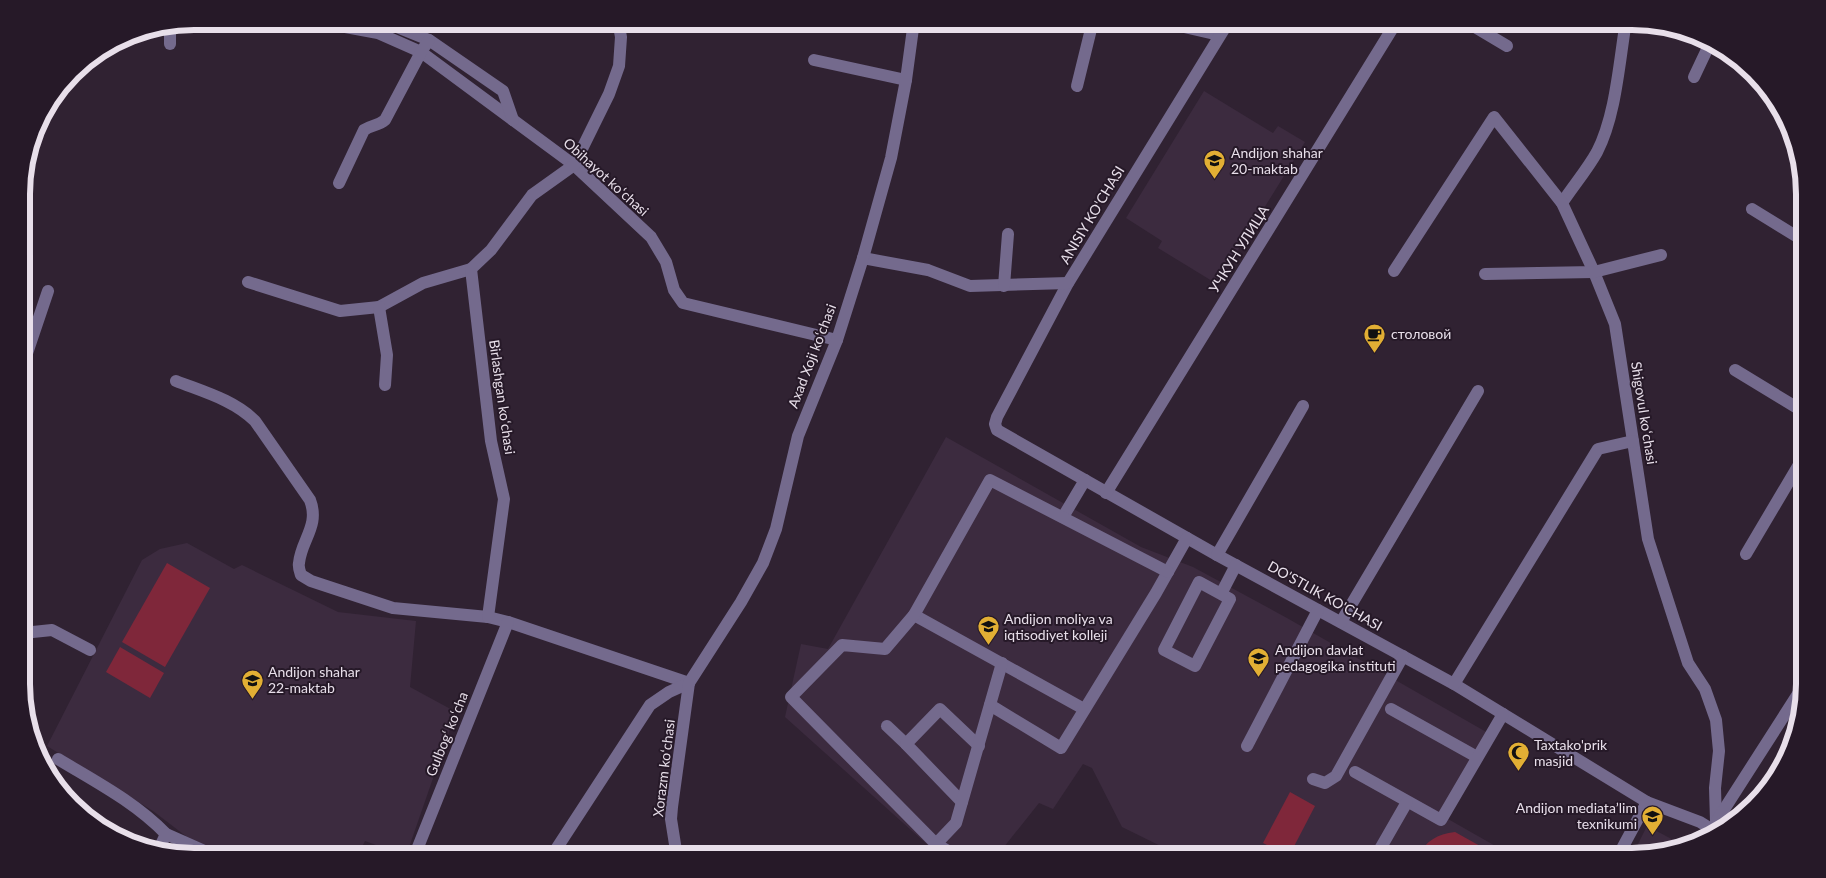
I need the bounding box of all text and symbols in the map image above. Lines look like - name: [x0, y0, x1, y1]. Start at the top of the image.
- street label: Obihayot koʻchasi: [560, 134, 652, 219]
- place label: Andijon shahar 20-maktab: [1231, 144, 1323, 177]
- school or university icon: Andijon shahar 20-maktab: [1203, 149, 1227, 180]
- street label: ANISIY KO'CHASI: [1056, 163, 1127, 267]
- street label: УЧКУН УЛИЦА: [1205, 202, 1272, 295]
- street label: Axad Xoji koʻchasi: [784, 301, 839, 410]
- cafe icon: столовой: [1363, 322, 1387, 353]
- place label: столовой: [1391, 325, 1451, 342]
- street label: Birlashgan koʻchasi: [486, 338, 519, 455]
- street label: Shigovul koʻchasi: [1628, 360, 1661, 466]
- street label: DO'STLIK KO'CHASI: [1265, 557, 1385, 634]
- place label: Andijon moliya va iqtisodiyet kolleji: [1004, 610, 1113, 643]
- school or university icon: Andijon moliya va iqtisodiyet kolleji: [976, 615, 1000, 646]
- place label: Andijon davlat pedagogika instituti: [1275, 641, 1396, 674]
- school or university icon: Andijon davlat pedagogika instituti: [1247, 646, 1271, 677]
- place label: Andijon shahar 22-maktab: [268, 663, 360, 696]
- school or university icon: Andijon shahar 22-maktab: [240, 668, 264, 699]
- street label: Gulbogʻ koʻcha: [422, 689, 471, 779]
- street label: Xorazm koʻchasi: [649, 718, 678, 818]
- place label: Taxtako'prik masjid: [1534, 736, 1608, 769]
- mosque icon: Taxtako'prik masjid: [1506, 741, 1530, 772]
- place label: Andijon mediataʼlim texnikumi: [1516, 799, 1637, 832]
- school or university icon: Andijon mediataʼlim texnikumi: [1641, 804, 1665, 835]

